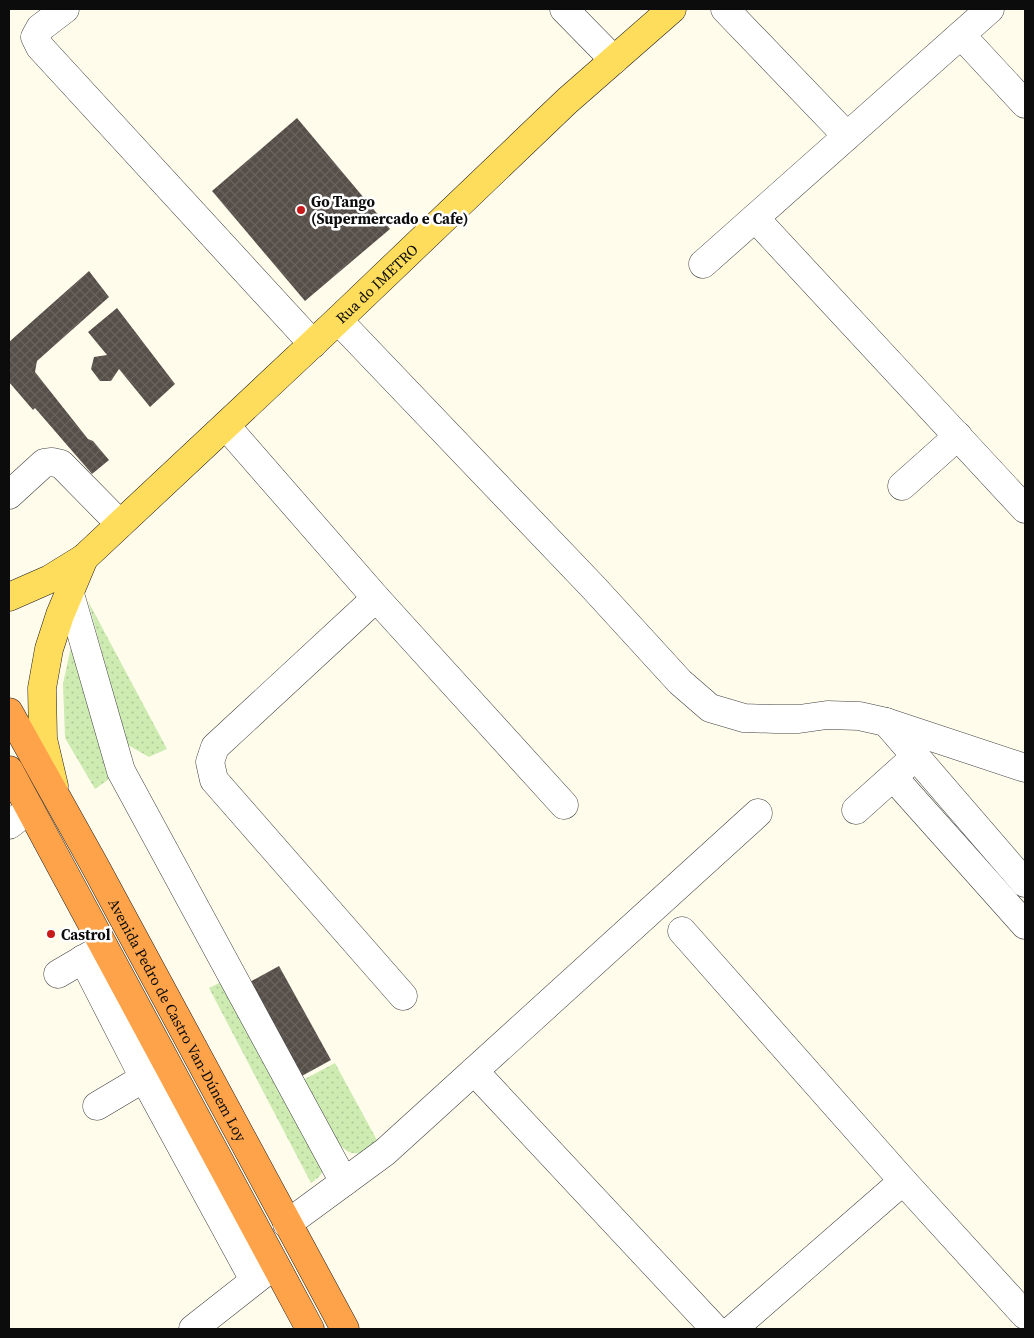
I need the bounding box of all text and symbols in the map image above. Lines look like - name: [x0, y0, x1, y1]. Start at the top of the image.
- place label: Go Tango (Supermercado e Cafe): [311, 191, 468, 229]
- marker: Go Tango (Supermercado e Cafe): [295, 204, 307, 216]
- street label: Rua do IMETRO: [330, 239, 422, 328]
- street label: Avenida Pedro de Castro Van-Dúnem Loy: [104, 894, 252, 1145]
- place label: Castrol: [61, 924, 111, 945]
- marker: Castrol: [45, 928, 57, 940]

